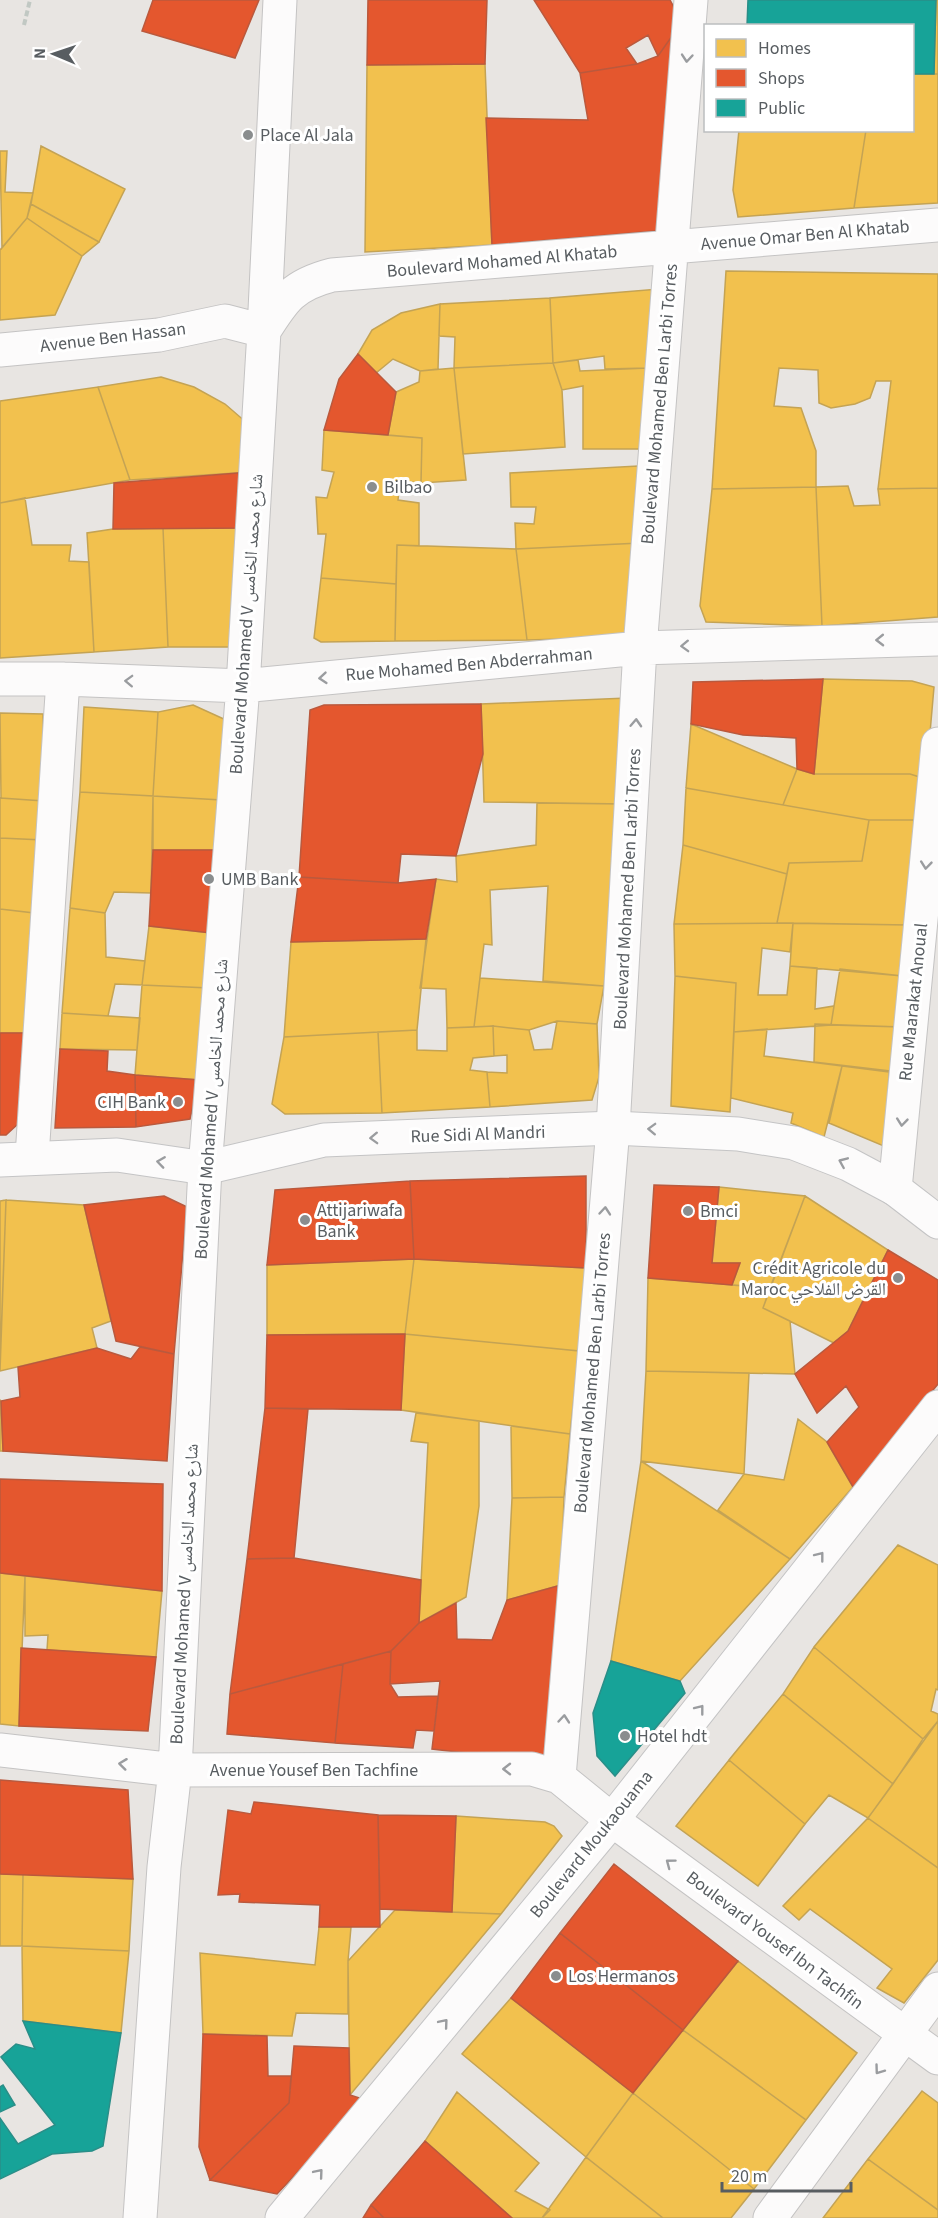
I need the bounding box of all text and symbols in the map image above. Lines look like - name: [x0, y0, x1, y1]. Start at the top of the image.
- north arrow: [24, 24, 84, 84]
- legend: [704, 24, 914, 132]
- text: Homes: [758, 36, 811, 61]
- text: N: [29, 48, 51, 59]
- one-way arrow: [681, 54, 694, 63]
- text: Shops: [758, 66, 805, 91]
- text: Public: [758, 96, 805, 121]
- place label: Place Al Jala: [260, 123, 354, 148]
- marker: Place Al Jala: [241, 128, 255, 142]
- street label: Avenue Omar Ben Al Khatab: [700, 214, 911, 257]
- street label: Boulevard Mohamed Al Khatab: [386, 239, 618, 284]
- street label: Boulevard Mohamed Ben Larbi Torres: [635, 263, 684, 545]
- street label: Avenue Ben Hassan: [39, 316, 187, 359]
- street label: Boulevard Mohamed V شارع محمد الخامس: [224, 473, 269, 775]
- place label: Bilbao: [384, 475, 432, 500]
- marker: Bilbao: [365, 480, 379, 494]
- one-way arrow: [875, 634, 884, 646]
- one-way arrow: [680, 640, 689, 653]
- street label: Rue Mohamed Ben Abderrahman: [344, 641, 594, 688]
- one-way arrow: [319, 671, 328, 684]
- one-way arrow: [124, 675, 133, 688]
- one-way arrow: [629, 718, 642, 727]
- street label: Boulevard Mohamed Ben Larbi Torres: [608, 748, 647, 1030]
- one-way arrow: [920, 860, 933, 869]
- place label: UMB Bank: [221, 867, 298, 892]
- marker: UMB Bank: [202, 872, 216, 886]
- street label: Rue Maarakat Anoual: [893, 922, 934, 1082]
- street label: Boulevard Mohamed V شارع محمد الخامس: [189, 958, 234, 1260]
- place label: CIH Bank: [97, 1090, 166, 1115]
- marker: CIH Bank: [171, 1095, 185, 1109]
- one-way arrow: [896, 1117, 909, 1126]
- street label: Rue Sidi Al Mandri: [410, 1120, 546, 1149]
- one-way arrow: [648, 1123, 657, 1136]
- one-way arrow: [369, 1131, 378, 1144]
- one-way arrow: [157, 1156, 166, 1168]
- one-way arrow: [838, 1158, 849, 1170]
- place label: Attijariwafa Bank: [317, 1198, 403, 1244]
- place label: Bmci: [700, 1199, 738, 1224]
- marker: Bmci: [681, 1204, 695, 1218]
- one-way arrow: [598, 1206, 611, 1215]
- marker: Attijariwafa Bank: [298, 1213, 312, 1227]
- street label: Boulevard Mohamed Ben Larbi Torres: [568, 1232, 617, 1514]
- place label: Crédit Agricole du Maroc القرض الفلاحي: [741, 1256, 886, 1304]
- marker: Crédit Agricole du Maroc القرض الفلاحي: [891, 1271, 905, 1285]
- street label: Boulevard Mohamed V شارع محمد الخامس: [164, 1443, 205, 1745]
- one-way arrow: [813, 1552, 824, 1563]
- one-way arrow: [692, 1705, 703, 1716]
- one-way arrow: [557, 1714, 570, 1723]
- place label: Hotel hdt: [637, 1724, 707, 1749]
- marker: Hotel hdt: [618, 1729, 632, 1743]
- street label: Avenue Yousef Ben Tachfine: [210, 1758, 418, 1783]
- one-way arrow: [119, 1759, 128, 1771]
- one-way arrow: [502, 1763, 511, 1775]
- street label: Boulevard Moukaouama: [524, 1765, 659, 1924]
- one-way arrow: [666, 1859, 677, 1870]
- street label: Boulevard Yousef Ibn Tachfin: [681, 1865, 869, 2015]
- place label: Los Hermanos: [568, 1964, 675, 1989]
- marker: Los Hermanos: [549, 1969, 563, 1983]
- one-way arrow: [436, 2019, 447, 2030]
- one-way arrow: [876, 2064, 887, 2075]
- scale bar: [722, 2155, 851, 2193]
- text: 20 m: [731, 2164, 767, 2189]
- one-way arrow: [312, 2169, 323, 2180]

